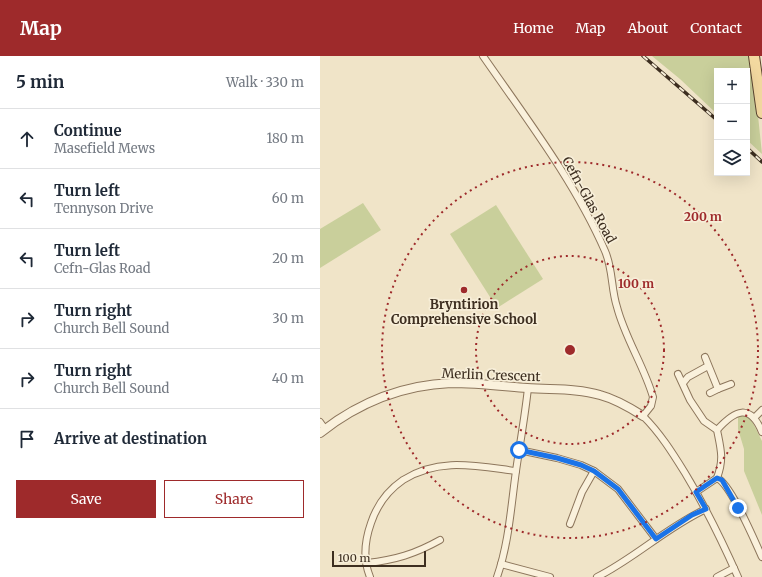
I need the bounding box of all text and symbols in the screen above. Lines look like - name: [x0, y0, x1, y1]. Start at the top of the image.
- text: Map: [20, 16, 62, 40]
- text: Home: [513, 19, 554, 37]
- text: Map: [576, 19, 605, 37]
- text: About: [627, 19, 668, 37]
- text: Contact: [690, 19, 742, 37]
- map controls: [714, 68, 750, 176]
- button: +: [714, 68, 750, 104]
- text: 5 min: [16, 71, 64, 93]
- text: Walk · 330 m: [226, 74, 304, 91]
- button: −: [714, 104, 750, 140]
- text: Continue: [54, 121, 122, 140]
- icon: ahead: [16, 128, 38, 150]
- text: 180 m: [266, 130, 304, 147]
- text: Masefield Mews: [54, 140, 155, 157]
- button: layers: [714, 140, 750, 176]
- street label: Cefn-Glas Road: [558, 154, 620, 247]
- text: Turn left: [54, 181, 120, 200]
- icon: left: [16, 188, 38, 210]
- text: 60 m: [272, 190, 304, 207]
- text: Tennyson Drive: [54, 200, 153, 217]
- text: 200 m: [684, 209, 722, 224]
- text: Turn left: [54, 241, 120, 260]
- icon: left: [16, 248, 38, 270]
- text: 20 m: [272, 250, 304, 267]
- text: Cefn-Glas Road: [54, 260, 151, 277]
- text: 100 m: [618, 276, 654, 291]
- marker: Bryntirion Comprehensive School: [459, 285, 469, 295]
- place label: Bryntirion Comprehensive School: [391, 296, 537, 328]
- text: Turn right: [54, 301, 132, 320]
- icon: right: [16, 308, 38, 330]
- text: 30 m: [272, 310, 304, 327]
- text: Church Bell Sound: [54, 320, 169, 337]
- centre of rings: [563, 343, 577, 357]
- text: Turn right: [54, 361, 132, 380]
- street label: Merlin Crescent: [441, 365, 541, 385]
- icon: right: [16, 368, 38, 390]
- text: 40 m: [272, 370, 304, 387]
- text: Church Bell Sound: [54, 380, 169, 397]
- icon: arrive: [16, 428, 38, 450]
- text: Arrive at destination: [54, 429, 207, 448]
- route start: [510, 441, 528, 459]
- button: Save: [16, 480, 156, 518]
- button: Share: [164, 480, 304, 518]
- route end: [729, 499, 747, 517]
- scale bar: [332, 549, 426, 568]
- text: 100 m: [338, 551, 370, 565]

